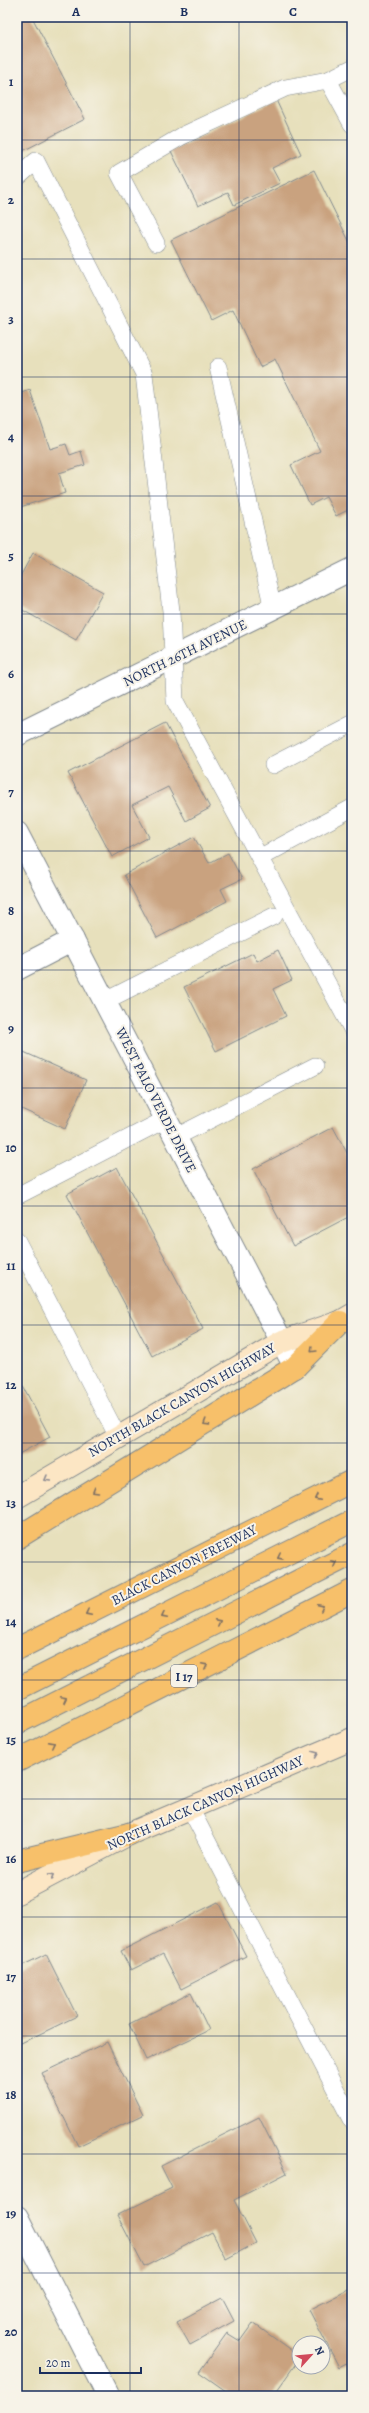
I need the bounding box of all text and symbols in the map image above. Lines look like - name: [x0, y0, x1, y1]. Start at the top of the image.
- text: A: [71, 3, 81, 20]
- text: B: [180, 3, 188, 20]
- text: C: [289, 3, 297, 20]
- text: 1: [9, 73, 14, 90]
- text: 2: [8, 191, 15, 208]
- text: 3: [8, 310, 14, 327]
- text: 4: [8, 428, 14, 445]
- text: 5: [8, 547, 14, 564]
- street label: NORTH 26TH AVENUE: [120, 615, 250, 691]
- text: 6: [8, 665, 14, 682]
- text: 7: [8, 783, 14, 800]
- text: 8: [8, 902, 14, 919]
- text: 9: [8, 1020, 14, 1037]
- street label: WEST PALO VERDE DRIVE: [111, 1023, 201, 1176]
- text: 10: [5, 1139, 17, 1156]
- text: 11: [6, 1257, 16, 1274]
- street label: NORTH BLACK CANYON HIGHWAY: [85, 1338, 280, 1462]
- one-way arrow: [310, 1345, 318, 1353]
- text: 12: [6, 1376, 17, 1393]
- one-way arrow: [203, 1419, 210, 1426]
- one-way arrow: [44, 1474, 51, 1481]
- one-way arrow: [92, 1487, 99, 1494]
- text: 13: [6, 1494, 17, 1511]
- one-way arrow: [314, 1494, 321, 1501]
- street label: BLACK CANYON FREEWAY: [108, 1520, 260, 1610]
- one-way arrow: [276, 1553, 284, 1560]
- one-way arrow: [330, 1560, 337, 1568]
- one-way arrow: [317, 1604, 324, 1612]
- one-way arrow: [85, 1608, 93, 1616]
- one-way arrow: [160, 1611, 168, 1619]
- text: 14: [6, 1613, 16, 1630]
- one-way arrow: [214, 1619, 221, 1627]
- one-way arrow: [201, 1663, 208, 1671]
- road number: I 17: [171, 1665, 197, 1687]
- one-way arrow: [60, 1696, 68, 1704]
- text: 15: [6, 1731, 17, 1748]
- one-way arrow: [48, 1741, 55, 1748]
- street label: NORTH BLACK CANYON HIGHWAY: [104, 1751, 307, 1855]
- one-way arrow: [311, 1751, 319, 1759]
- text: 16: [6, 1850, 16, 1867]
- one-way arrow: [48, 1874, 55, 1881]
- text: 17: [6, 1968, 17, 1985]
- text: 18: [6, 2086, 16, 2103]
- text: 19: [6, 2205, 16, 2222]
- text: 20: [5, 2323, 18, 2340]
- north arrow: [291, 2335, 331, 2375]
- text: N: [311, 2344, 328, 2358]
- scale bar: [40, 2349, 141, 2375]
- text: 20 m: [46, 2355, 70, 2371]

